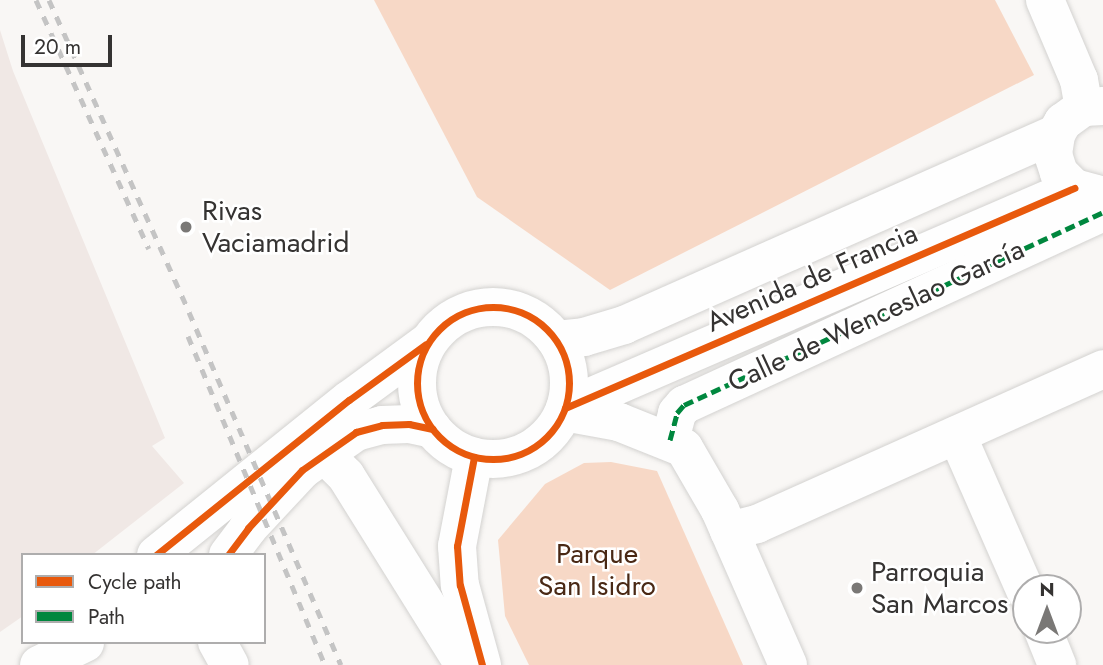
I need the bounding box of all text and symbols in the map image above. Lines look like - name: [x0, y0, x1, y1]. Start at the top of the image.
- scale bar: [24, 21, 116, 65]
- text: 20 m: [34, 32, 81, 62]
- place label: Rivas Vaciamadrid: [202, 194, 349, 260]
- street label: Avenida de Francia: [701, 216, 923, 340]
- marker: Rivas Vaciamadrid: [176, 217, 196, 237]
- street label: Calle de Wenceslao García: [723, 233, 1029, 399]
- park label: Parque San Isidro: [538, 537, 656, 603]
- legend: [21, 553, 266, 644]
- place label: Parroquia San Marcos: [871, 555, 1008, 621]
- text: Cycle path: [88, 567, 181, 597]
- north arrow: [1012, 574, 1082, 644]
- text: N: [1039, 576, 1055, 603]
- marker: Parroquia San Marcos: [849, 580, 865, 596]
- text: Path: [88, 602, 125, 632]

